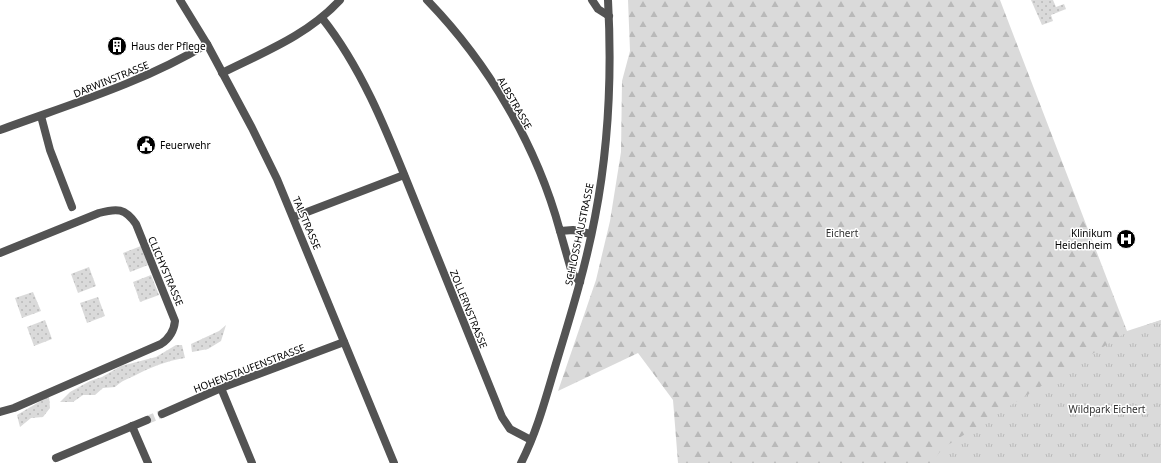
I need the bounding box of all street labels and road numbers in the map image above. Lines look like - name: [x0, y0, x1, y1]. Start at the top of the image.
- street label: DARWINSTRASSE: [71, 57, 151, 101]
- street label: ALBSTRASSE: [494, 74, 536, 132]
- street label: SCHLOSSHAUSTRASSE: [561, 181, 597, 287]
- street label: TALSTRASSE: [289, 194, 325, 252]
- street label: CLICHYSTRASSE: [145, 234, 187, 308]
- street label: ZOLLERNSTRASSE: [447, 268, 491, 350]
- street label: HOHENSTAUFENSTRASSE: [191, 340, 307, 396]

